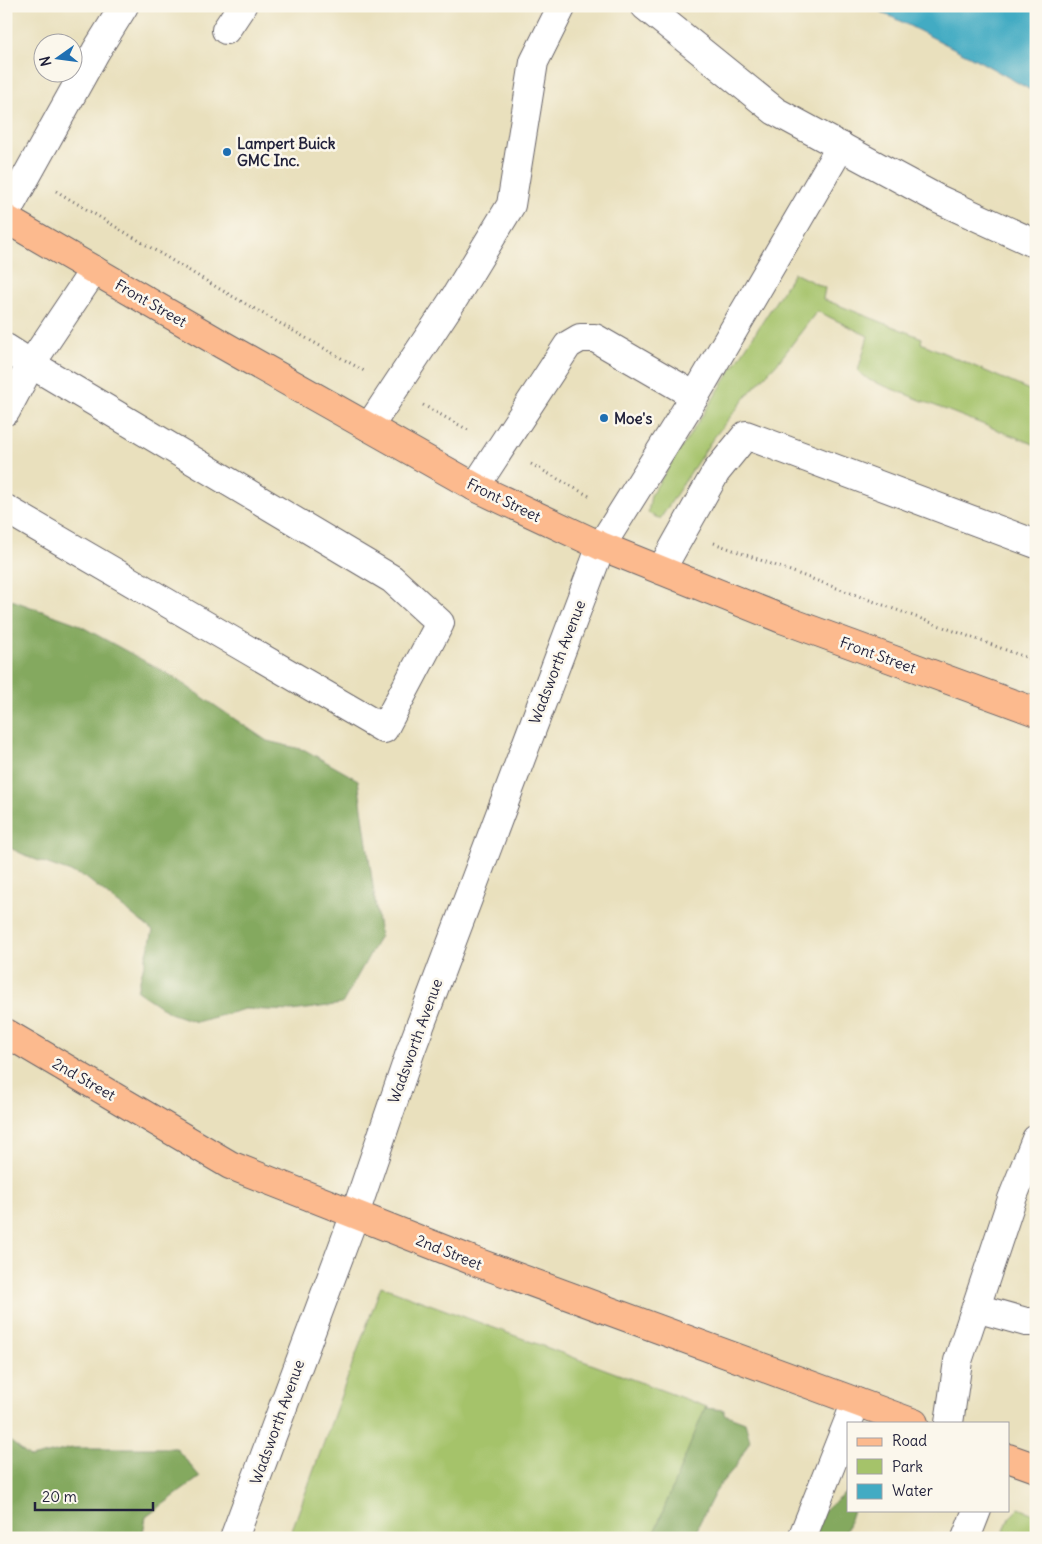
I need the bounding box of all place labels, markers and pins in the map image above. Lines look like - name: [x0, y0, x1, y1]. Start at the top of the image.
- place label: Lampert Buick GMC Inc.: [237, 134, 336, 170]
- marker: Lampert Buick GMC Inc.: [221, 146, 233, 158]
- place label: Moe's: [614, 409, 652, 428]
- marker: Moe's: [598, 412, 610, 424]

